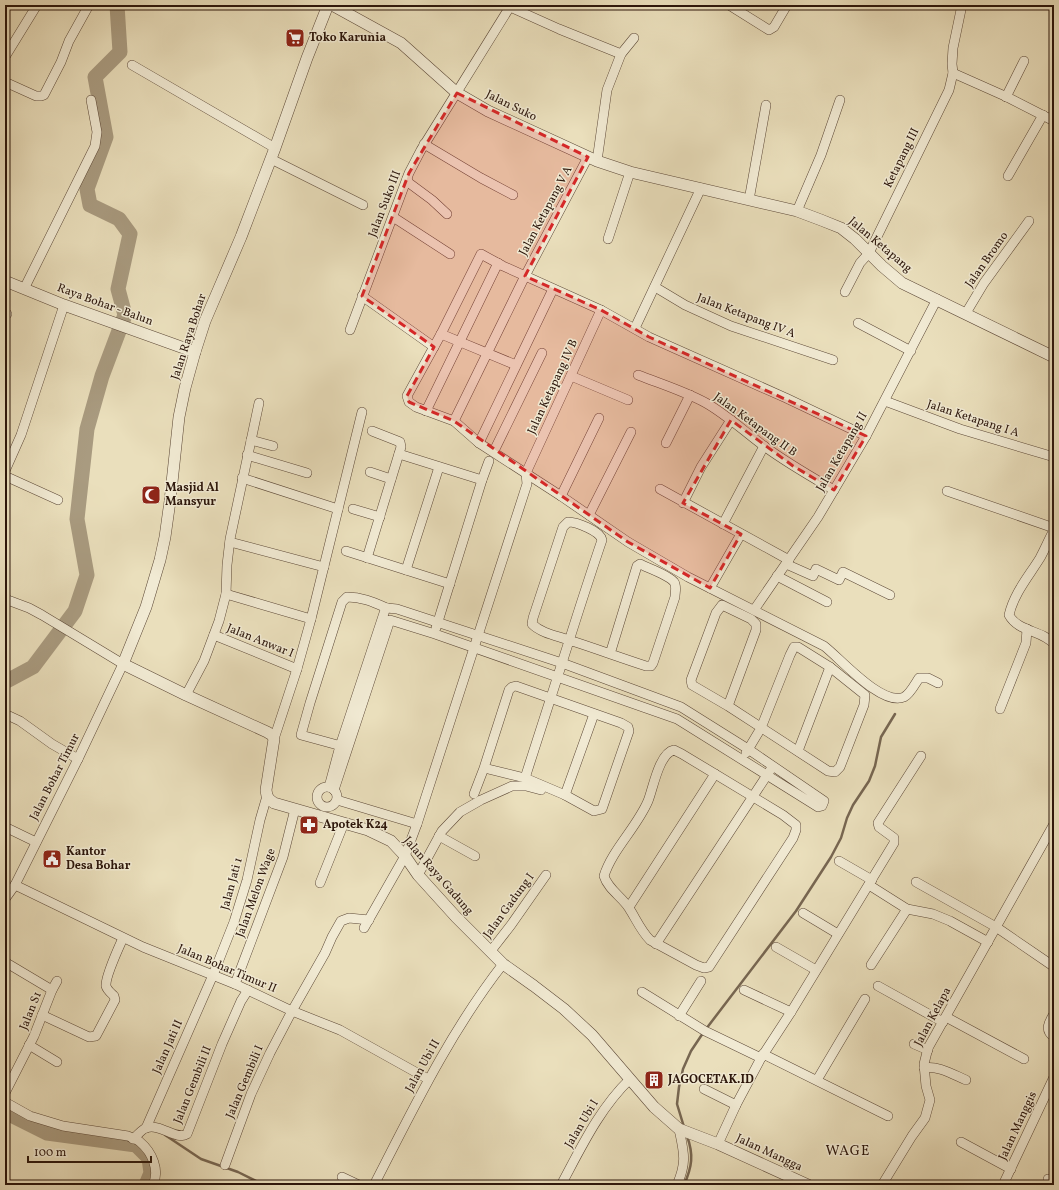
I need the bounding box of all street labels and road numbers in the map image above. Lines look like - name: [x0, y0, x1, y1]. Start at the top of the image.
- street label: Jalan Suko: [483, 87, 539, 125]
- street label: Ketapang III: [881, 125, 923, 191]
- street label: Jalan Ketapang V A: [516, 163, 577, 259]
- street label: Jalan Suko III: [365, 168, 405, 240]
- street label: Jalan Ketapang: [845, 214, 915, 276]
- street label: Jalan Bromo: [962, 229, 1012, 291]
- street label: Raya Bohar - Balun: [55, 280, 155, 330]
- street label: Jalan Ketapang IV A: [695, 290, 798, 342]
- street label: Jalan Raya Bohar: [168, 292, 210, 382]
- street label: Jalan Ketapang IV B: [524, 337, 582, 437]
- street label: Jalan Ketapang II B: [710, 389, 800, 461]
- street label: Jalan Ketapang I A: [925, 397, 1022, 442]
- street label: Jalan Ketapang II: [813, 409, 871, 495]
- street label: Jalan Anwar I: [224, 620, 296, 662]
- street label: Jalan Bohar Timur: [26, 731, 84, 823]
- street label: Jalan Raya Gadung: [399, 833, 477, 919]
- street label: Jalan Melon Wage: [232, 846, 280, 940]
- street label: Jalan Jati 1: [217, 856, 247, 912]
- street label: Jalan Gadung I: [480, 870, 538, 942]
- street label: Jalan Bohar Timur II: [175, 941, 279, 997]
- street label: Jalan Kelapa: [911, 985, 955, 1049]
- street label: Jalan S1: [16, 989, 46, 1033]
- street label: Jalan Jati II: [149, 1017, 187, 1077]
- street label: Jalan Ubi II: [402, 1037, 444, 1095]
- street label: Jalan Gembili I: [222, 1043, 268, 1121]
- street label: Jalan Gembili II: [170, 1044, 216, 1126]
- street label: Jalan Manggis: [995, 1089, 1041, 1163]
- street label: Jalan Ubi I: [561, 1097, 603, 1151]
- street label: Jalan Mangga: [733, 1131, 805, 1175]

